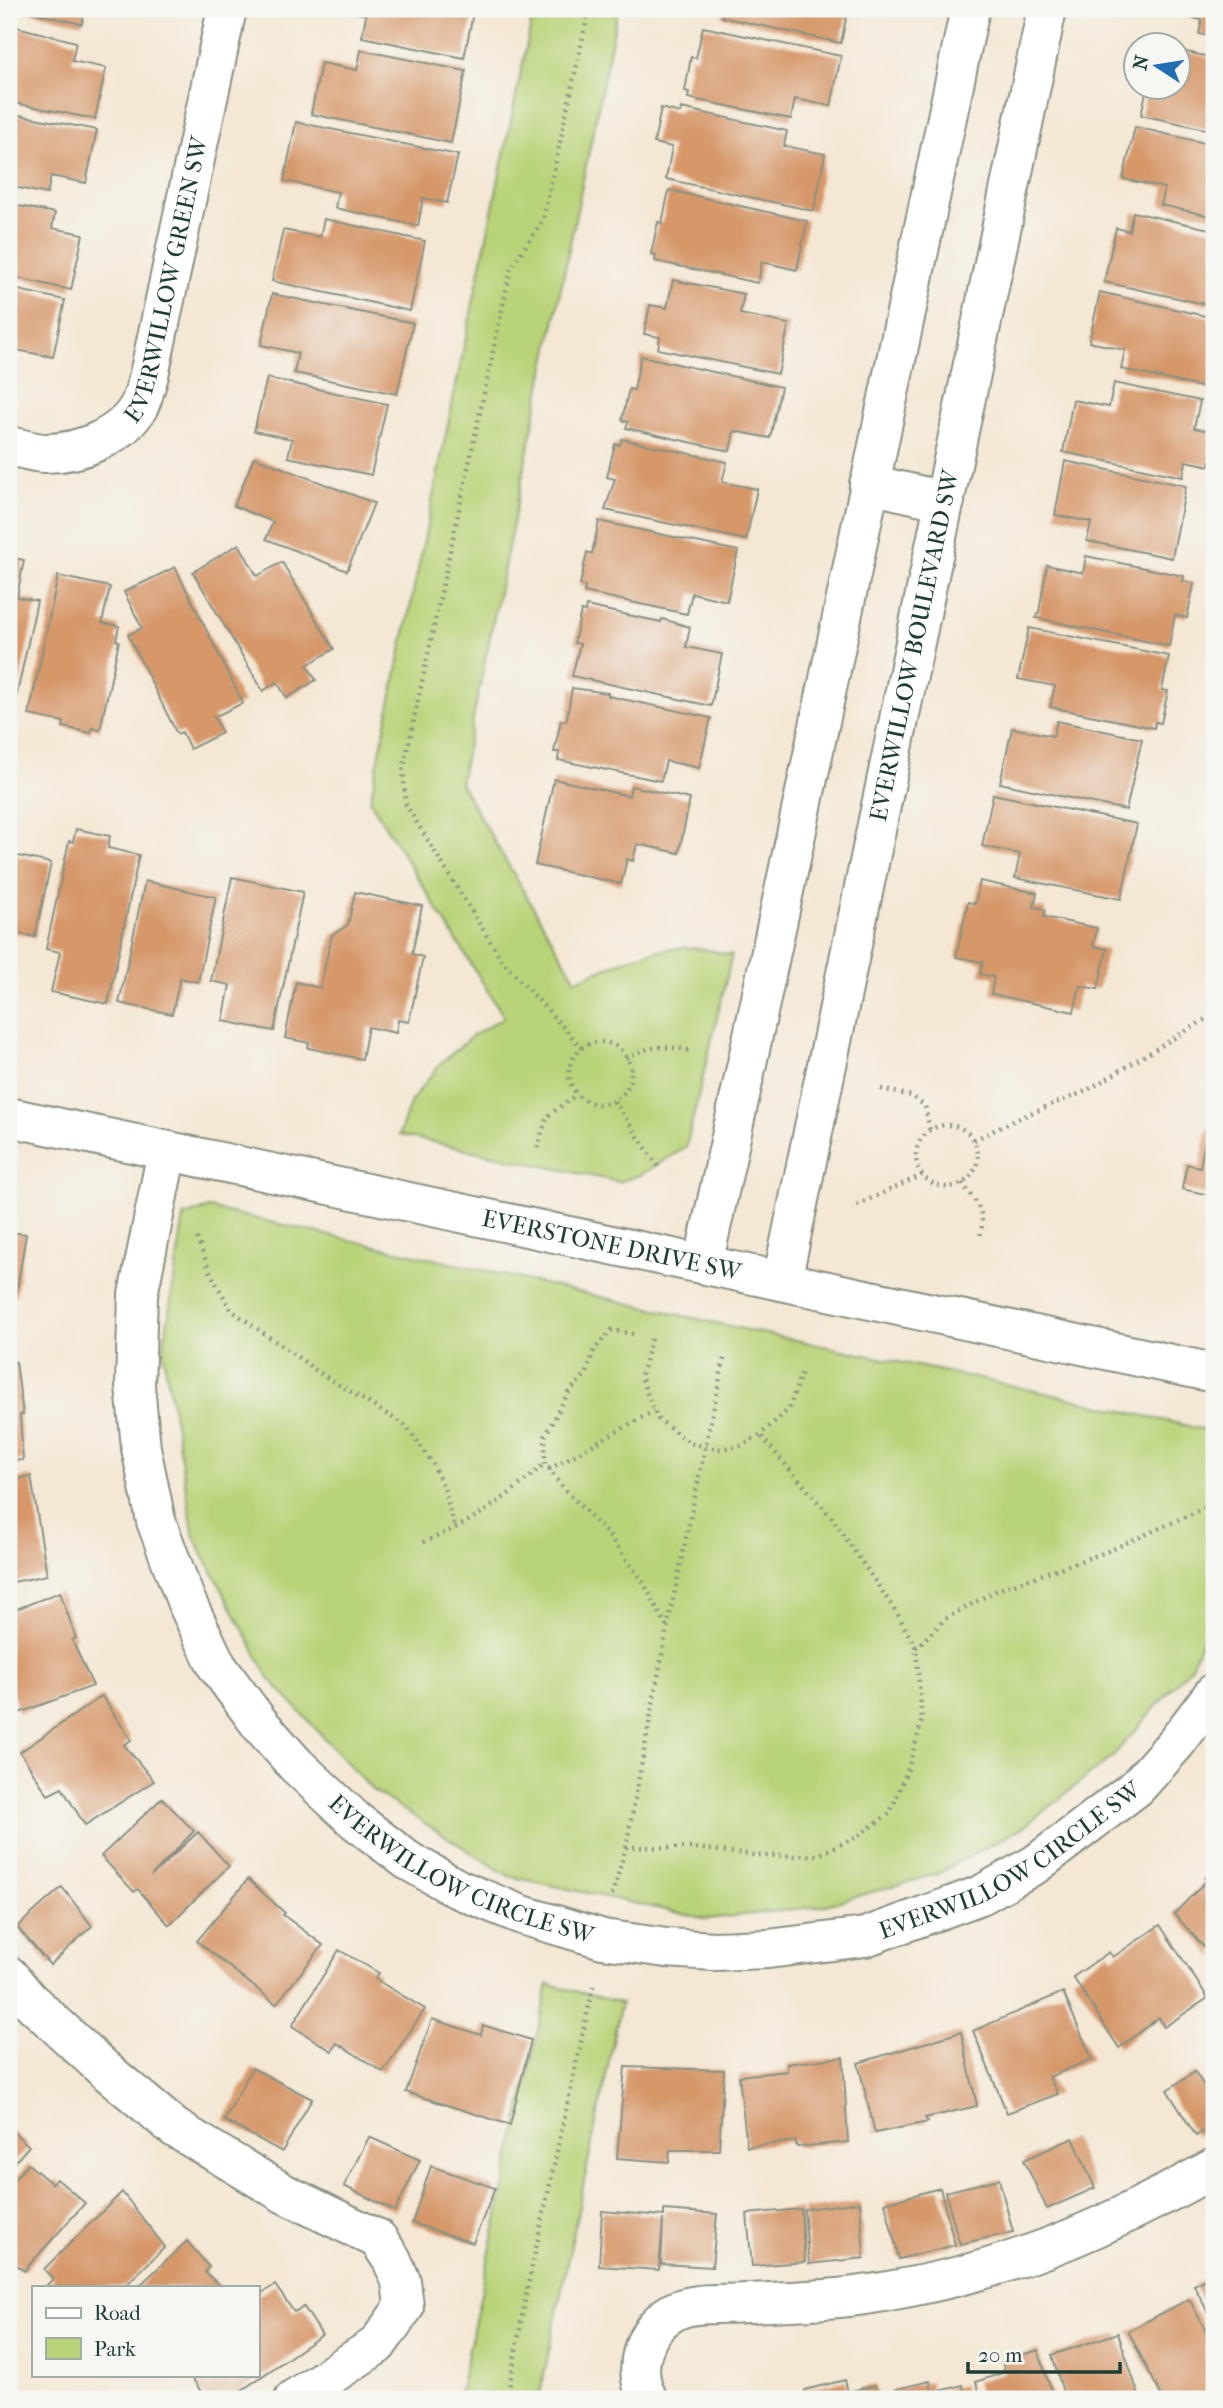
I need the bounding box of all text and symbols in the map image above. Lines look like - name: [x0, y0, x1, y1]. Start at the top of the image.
- north arrow: [1122, 32, 1192, 102]
- text: N: [1129, 53, 1154, 72]
- street label: EVERWILLOW GREEN SW: [118, 133, 214, 428]
- street label: EVERWILLOW BOULEVARD SW: [864, 466, 965, 824]
- street label: EVERSTONE DRIVE SW: [480, 1204, 745, 1286]
- street label: EVERWILLOW CIRCLE SW: [875, 1775, 1147, 1945]
- street label: EVERWILLOW CIRCLE SW: [323, 1789, 599, 1950]
- legend: [32, 2286, 259, 2376]
- text: Road: [94, 2301, 141, 2325]
- scale bar: [968, 2331, 1120, 2375]
- text: Park: [94, 2337, 136, 2361]
- text: 20 m: [978, 2343, 1023, 2367]

